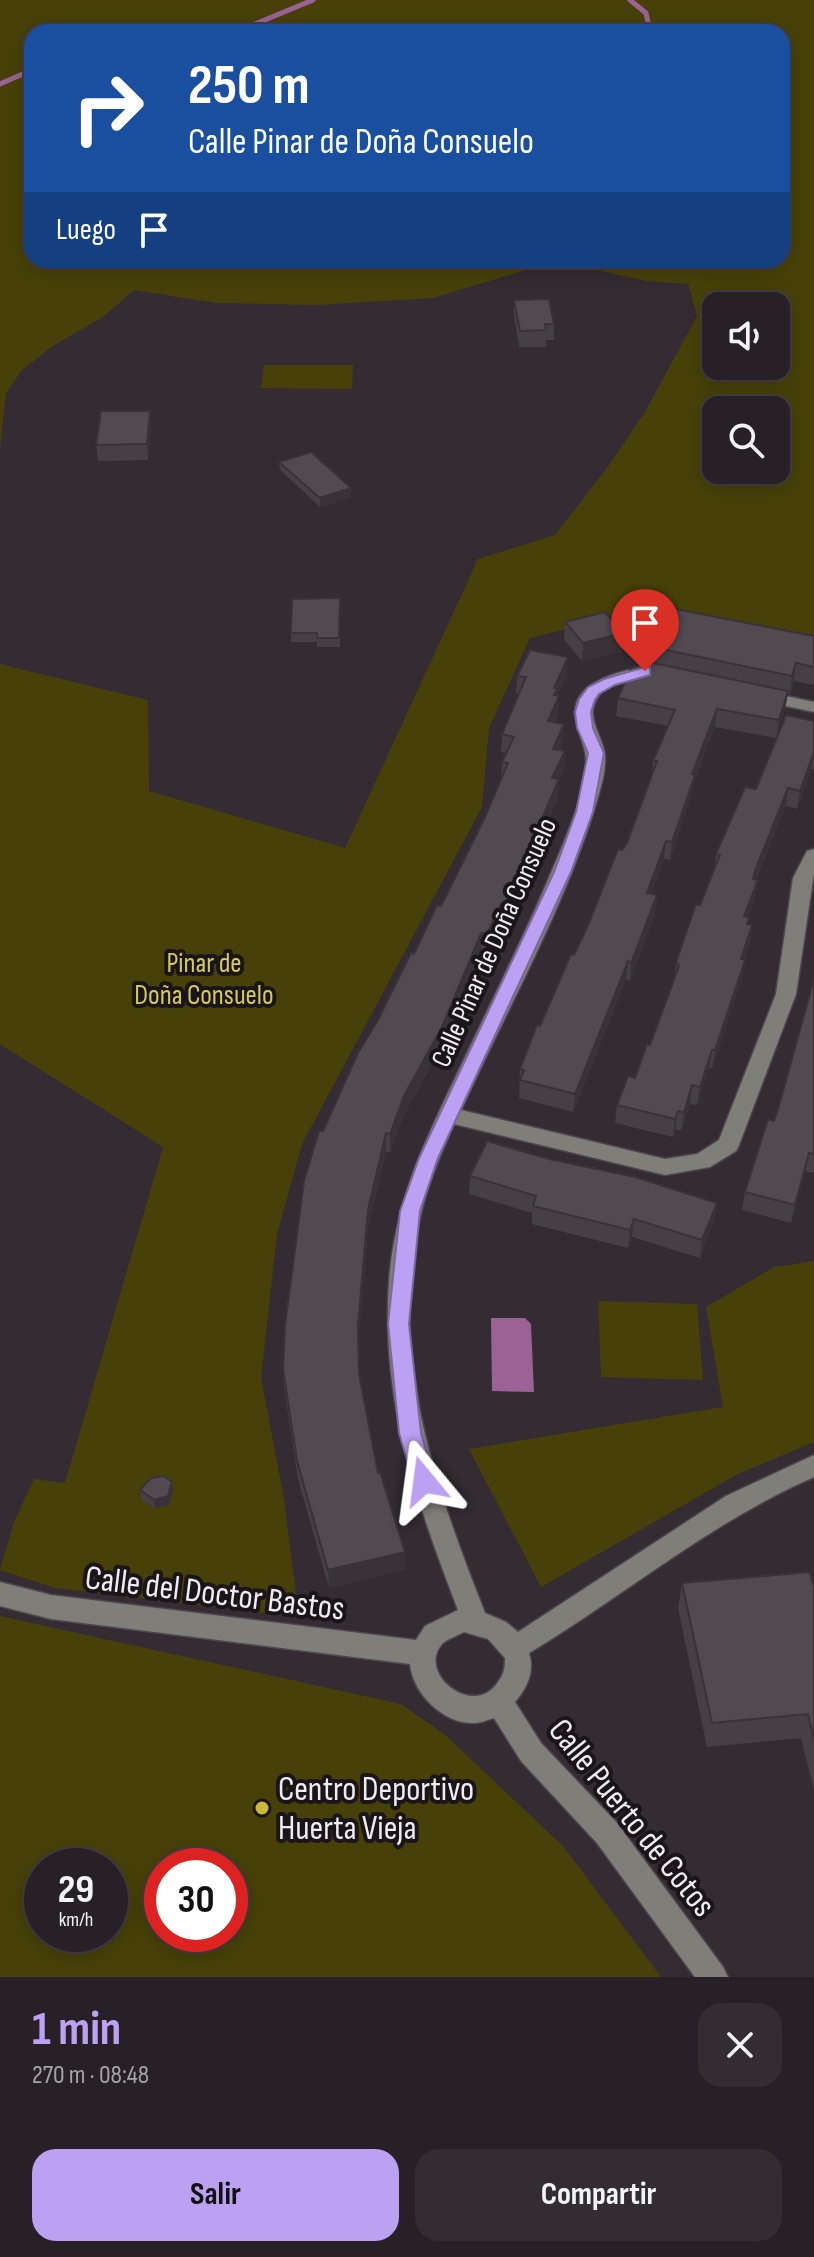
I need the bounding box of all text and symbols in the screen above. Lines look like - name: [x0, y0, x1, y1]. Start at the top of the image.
- text: 250 m: [188, 53, 310, 120]
- icon: right: [56, 56, 160, 160]
- text: Calle Pinar de Doña Consuelo: [188, 121, 534, 164]
- icon: arrive: [132, 208, 176, 252]
- text: Luego: [56, 212, 116, 248]
- map controls: [702, 292, 790, 484]
- button: sound: [702, 292, 790, 380]
- button: search: [702, 396, 790, 484]
- pin: [611, 589, 679, 671]
- icon: arrive: [623, 601, 667, 645]
- street label: Calle Pinar de Doña Consuelo: [425, 813, 564, 1072]
- park label: Pinar de Doña Consuelo: [134, 947, 274, 1012]
- position arrow: [382, 1439, 466, 1523]
- street label: Calle del Doctor Bastos: [83, 1557, 347, 1630]
- street label: Calle Puerto de Cotos: [540, 1711, 724, 1925]
- place label: Centro Deportivo Huerta Vieja: [278, 1769, 474, 1849]
- marker: Centro Deportivo Huerta Vieja: [253, 1799, 271, 1817]
- speed limit sign: 30: [144, 1848, 248, 1952]
- text: 29: [58, 1866, 94, 1914]
- text: km/h: [59, 1908, 93, 1932]
- text: 1 min: [32, 2001, 121, 2058]
- button: close: [698, 2003, 782, 2087]
- text: 270 m · 08:48: [32, 2060, 149, 2091]
- button: Salir: [32, 2149, 399, 2241]
- button: Compartir: [415, 2149, 782, 2241]

